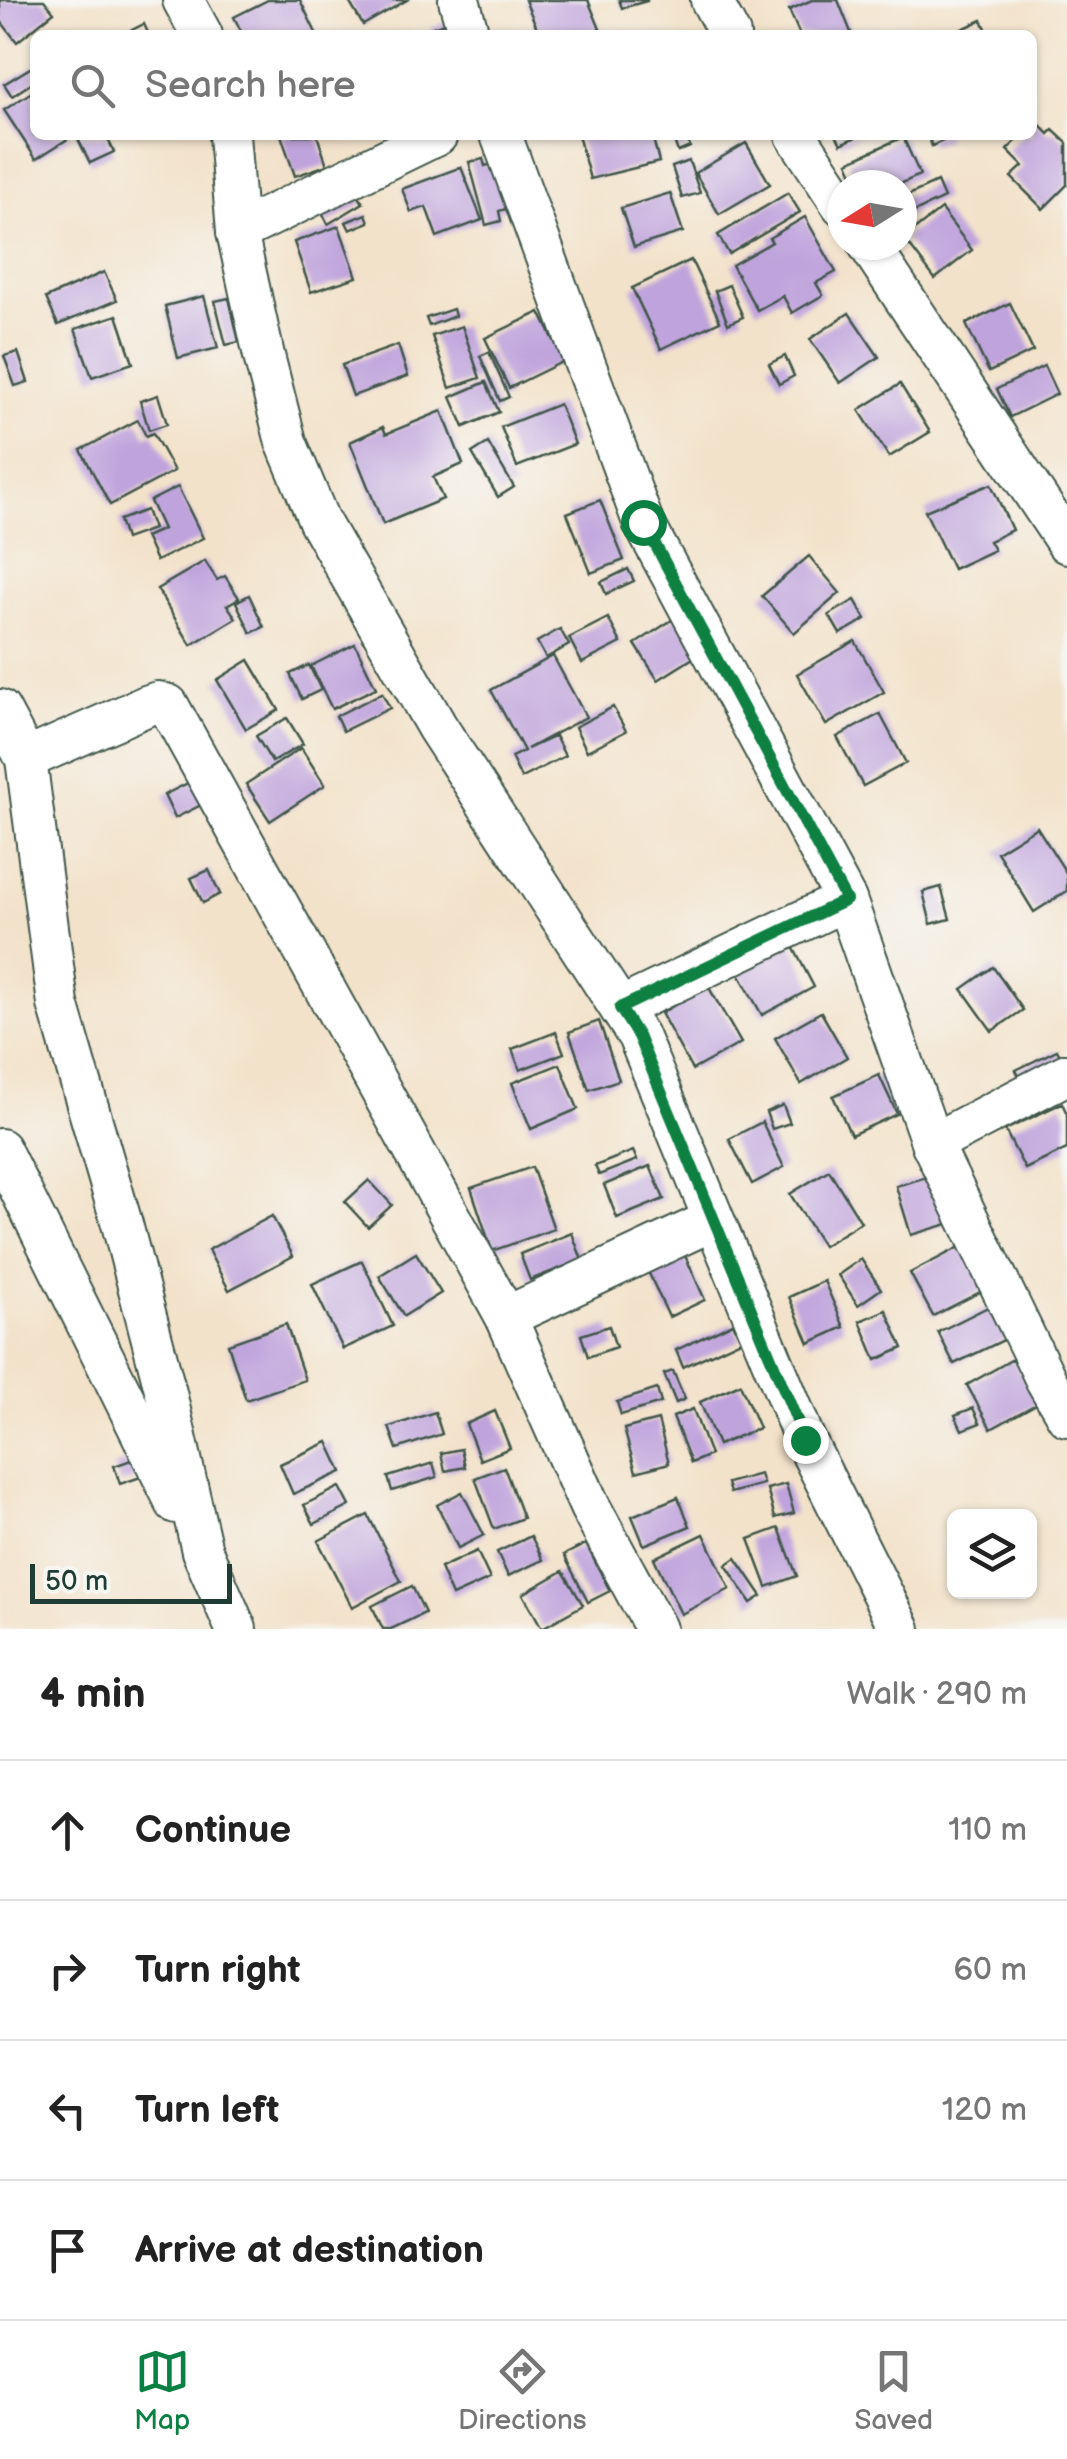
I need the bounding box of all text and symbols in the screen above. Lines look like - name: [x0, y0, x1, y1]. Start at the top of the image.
- search box: [30, 30, 1037, 140]
- icon: search: [65, 58, 120, 113]
- text: Search here: [145, 63, 356, 108]
- north arrow: [827, 170, 917, 260]
- route start: [621, 500, 667, 546]
- route end: [783, 1418, 829, 1464]
- map controls: [947, 1509, 1037, 1599]
- button: layers: [947, 1509, 1037, 1599]
- scale bar: [30, 1559, 232, 1604]
- text: 50 m: [45, 1565, 108, 1598]
- text: 4 min: [40, 1669, 146, 1720]
- text: Walk · 290 m: [847, 1675, 1027, 1714]
- icon: ahead: [40, 1803, 95, 1858]
- text: Continue: [135, 1808, 291, 1853]
- text: 110 m: [948, 1811, 1027, 1850]
- icon: right: [40, 1943, 95, 1998]
- text: Turn right: [135, 1948, 300, 1993]
- text: 60 m: [954, 1951, 1027, 1990]
- icon: left: [40, 2083, 95, 2138]
- text: Turn left: [135, 2088, 279, 2133]
- text: 120 m: [942, 2091, 1027, 2130]
- icon: arrive: [40, 2223, 95, 2278]
- text: Arrive at destination: [135, 2228, 484, 2273]
- tab: Map: [134, 2344, 190, 2437]
- tab: Directions: [458, 2344, 587, 2437]
- tab: Saved: [855, 2344, 933, 2437]

